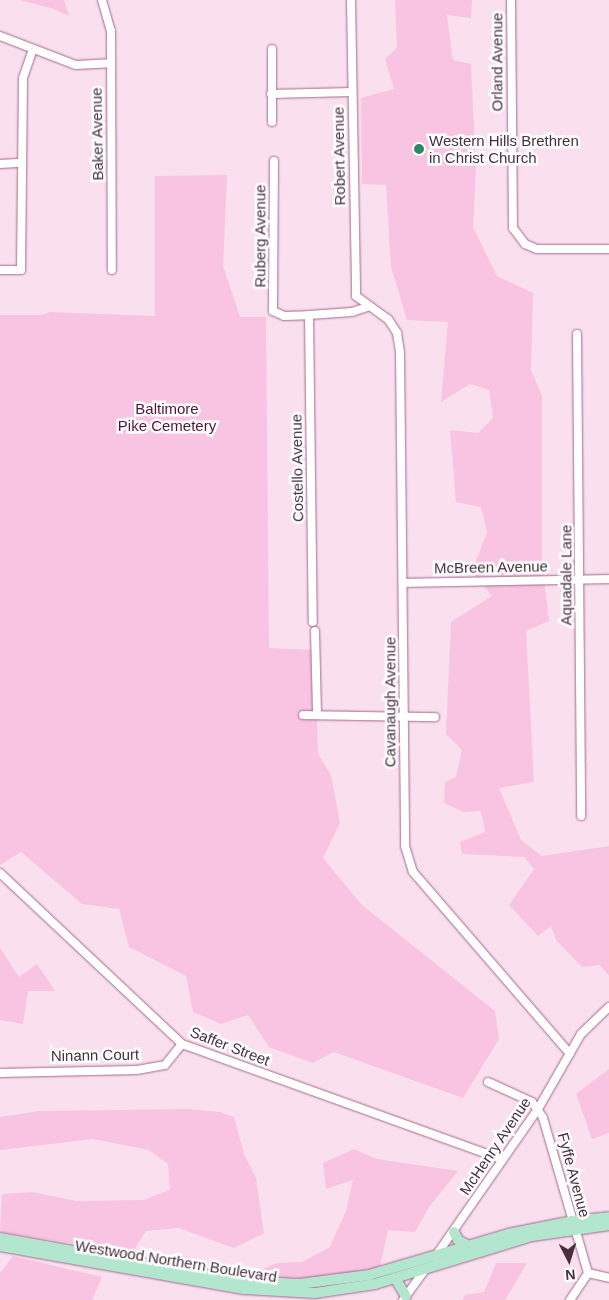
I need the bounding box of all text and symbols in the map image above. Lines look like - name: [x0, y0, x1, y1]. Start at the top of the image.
- street label: Orland Avenue: [488, 12, 506, 112]
- street label: Baker Avenue: [87, 87, 107, 181]
- street label: Robert Avenue: [329, 106, 349, 206]
- place label: Western Hills Brethren in Christ Church: [429, 131, 579, 166]
- marker: Western Hills Brethren in Christ Church: [413, 143, 425, 155]
- street label: Ruberg Avenue: [251, 184, 269, 288]
- park label: Baltimore Pike Cemetery: [118, 399, 216, 434]
- street label: Costello Avenue: [287, 413, 307, 523]
- street label: Aquadale Lane: [557, 525, 575, 625]
- street label: McBreen Avenue: [433, 557, 549, 577]
- street label: Cavanaugh Avenue: [381, 636, 399, 768]
- street label: Saffer Street: [188, 1023, 272, 1069]
- street label: Ninann Court: [51, 1045, 139, 1065]
- street label: McHenry Avenue: [455, 1093, 535, 1199]
- street label: Fyffe Avenue: [554, 1130, 594, 1220]
- north arrow: [544, 1235, 594, 1285]
- street label: Westwood Northern Boulevard: [74, 1236, 278, 1286]
- text: N: [565, 1267, 576, 1283]

